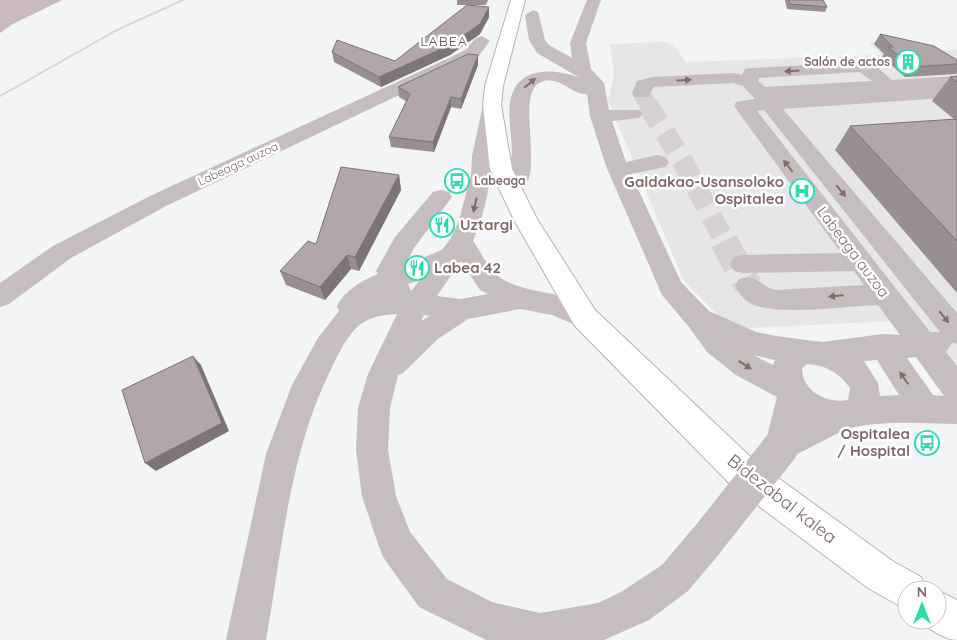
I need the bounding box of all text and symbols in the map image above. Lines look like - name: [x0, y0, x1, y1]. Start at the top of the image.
- district label: LABEA: [420, 32, 468, 50]
- building icon: Salón de actos: [895, 49, 921, 75]
- place label: Salón de actos: [804, 54, 890, 69]
- one-way arrow: [784, 67, 800, 75]
- one-way arrow: [676, 76, 692, 84]
- one-way arrow: [523, 78, 536, 88]
- street label: Labeaga auzoa: [195, 138, 280, 189]
- one-way arrow: [783, 160, 794, 173]
- bus stop icon: Labeaga: [444, 168, 470, 194]
- place label: Galdakao-Usansoloko Ospitalea: [624, 172, 784, 208]
- place label: Labeaga: [474, 173, 526, 188]
- hospital icon: Galdakao-Usansoloko Ospitalea: [789, 178, 815, 204]
- one-way arrow: [835, 184, 846, 197]
- one-way arrow: [471, 197, 479, 212]
- street label: Labeaga auzoa: [813, 202, 894, 301]
- restaurant icon: Uztargi: [429, 212, 455, 238]
- place label: Uztargi: [460, 215, 513, 234]
- restaurant icon: Labea 42: [404, 255, 430, 281]
- place label: Labea 42: [434, 258, 501, 277]
- one-way arrow: [828, 292, 844, 300]
- one-way arrow: [938, 310, 949, 323]
- one-way arrow: [739, 360, 752, 369]
- one-way arrow: [899, 371, 909, 384]
- place label: Ospitalea / Hospital: [837, 424, 910, 460]
- bus stop icon: Ospitalea / Hospital: [914, 430, 940, 456]
- street label: Bidezabal kalea: [723, 449, 842, 548]
- north arrow: [897, 580, 947, 630]
- text: N: [917, 583, 927, 601]

